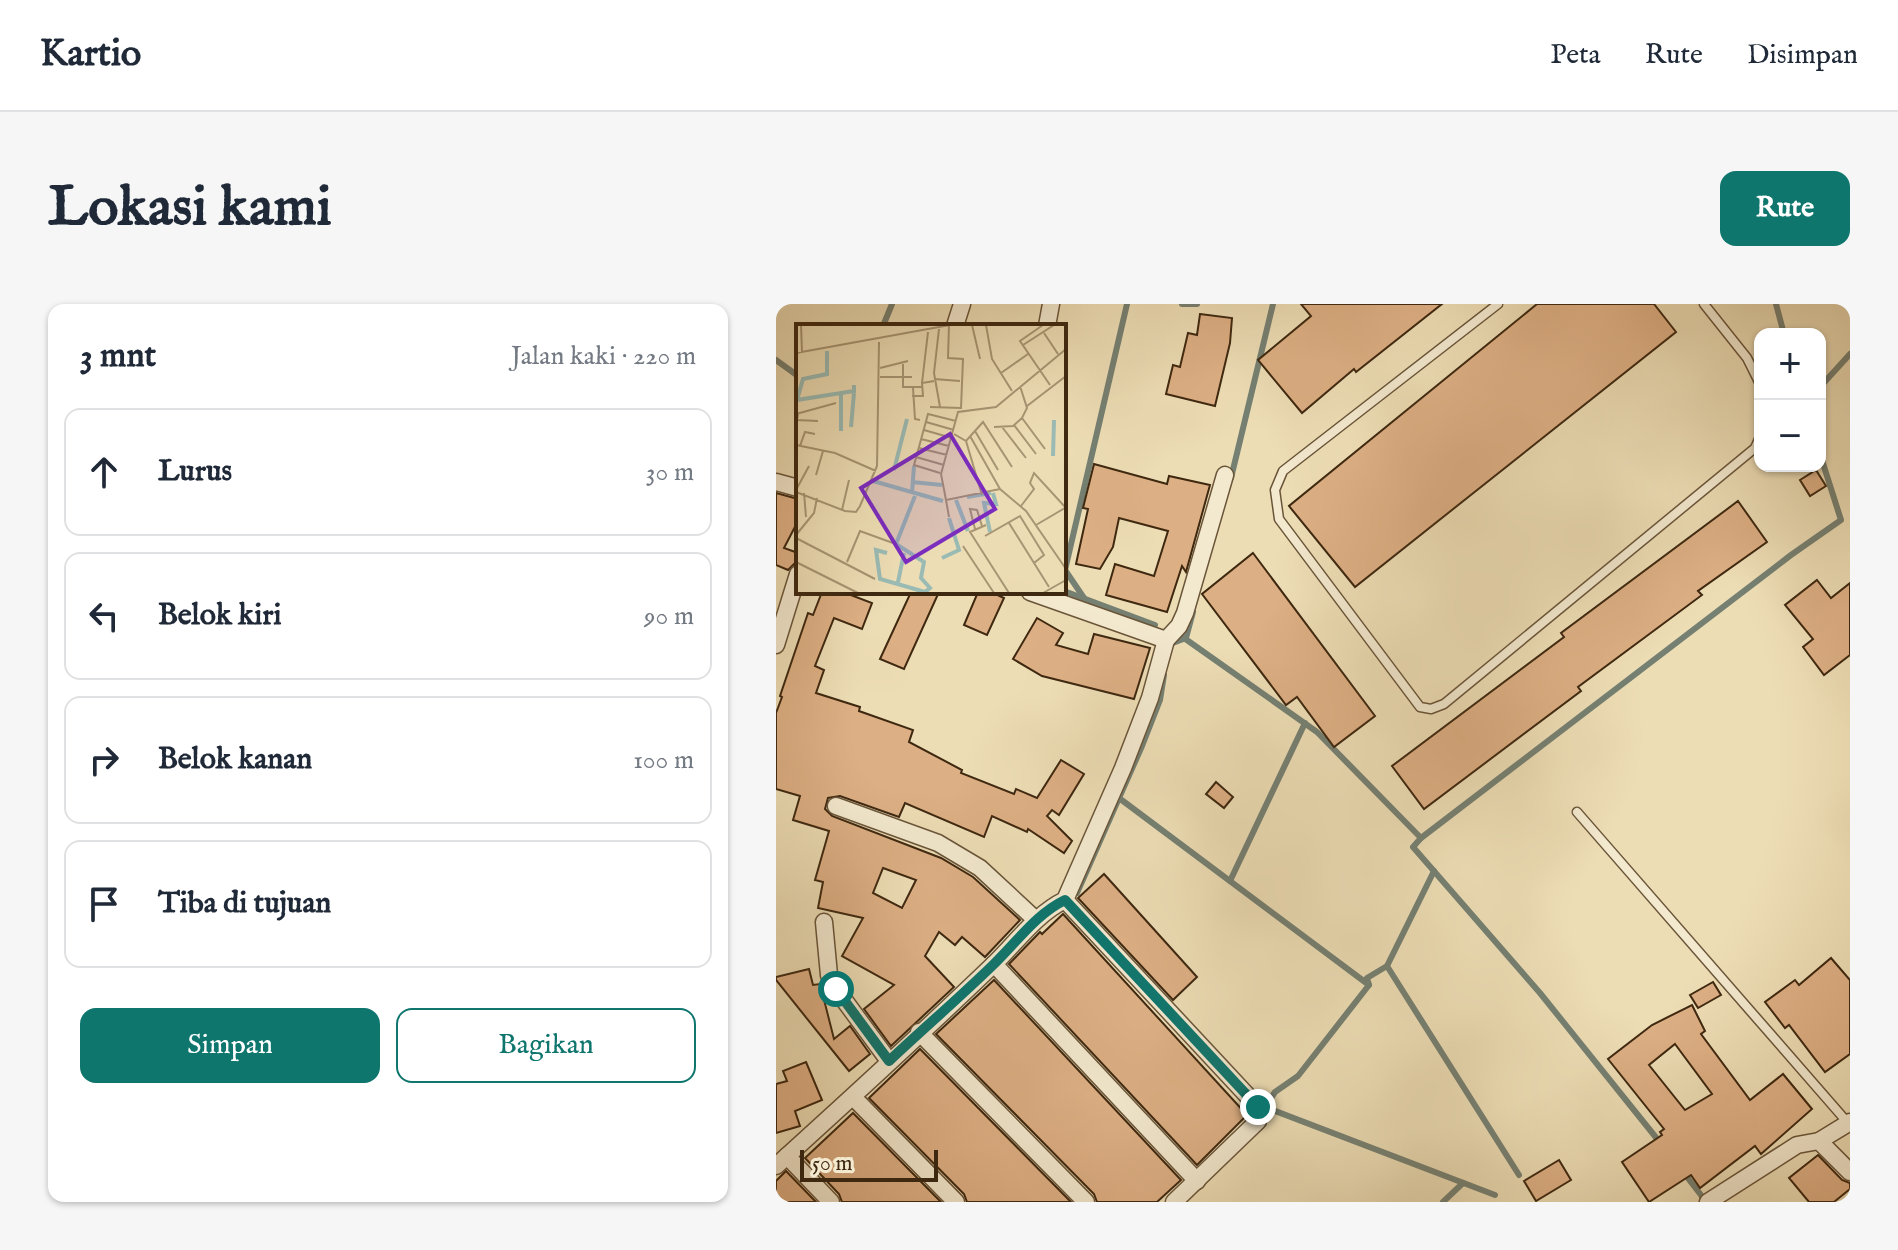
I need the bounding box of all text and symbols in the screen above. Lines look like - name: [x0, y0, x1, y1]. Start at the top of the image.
- text: Kartio: [40, 31, 141, 79]
- text: Peta: [1550, 38, 1601, 73]
- text: Rute: [1645, 38, 1703, 73]
- text: Disimpan: [1747, 38, 1858, 73]
- button: Rute: [1720, 171, 1850, 246]
- text: Lokasi kami: [48, 173, 332, 244]
- inset map: [796, 324, 1066, 594]
- map controls: [1754, 328, 1826, 472]
- button: +: [1754, 328, 1826, 400]
- text: 3 mnt: [80, 335, 156, 378]
- text: Jalan kaki · 220 m: [511, 340, 696, 373]
- button: −: [1754, 400, 1826, 472]
- icon: ahead: [82, 450, 126, 494]
- text: Lurus: [158, 453, 232, 491]
- text: 30 m: [646, 456, 694, 489]
- icon: left: [82, 594, 126, 638]
- text: Belok kiri: [158, 597, 281, 635]
- text: 90 m: [644, 600, 694, 633]
- icon: right: [82, 738, 126, 782]
- text: Belok kanan: [158, 741, 312, 779]
- text: 100 m: [633, 744, 694, 777]
- icon: arrive: [82, 882, 126, 926]
- text: Tiba di tujuan: [158, 885, 331, 923]
- route start: [818, 971, 854, 1007]
- button: Simpan: [80, 1008, 380, 1083]
- button: Bagikan: [396, 1008, 696, 1083]
- route end: [1240, 1089, 1276, 1125]
- scale bar: [800, 1146, 938, 1182]
- text: 50 m: [812, 1150, 853, 1178]

